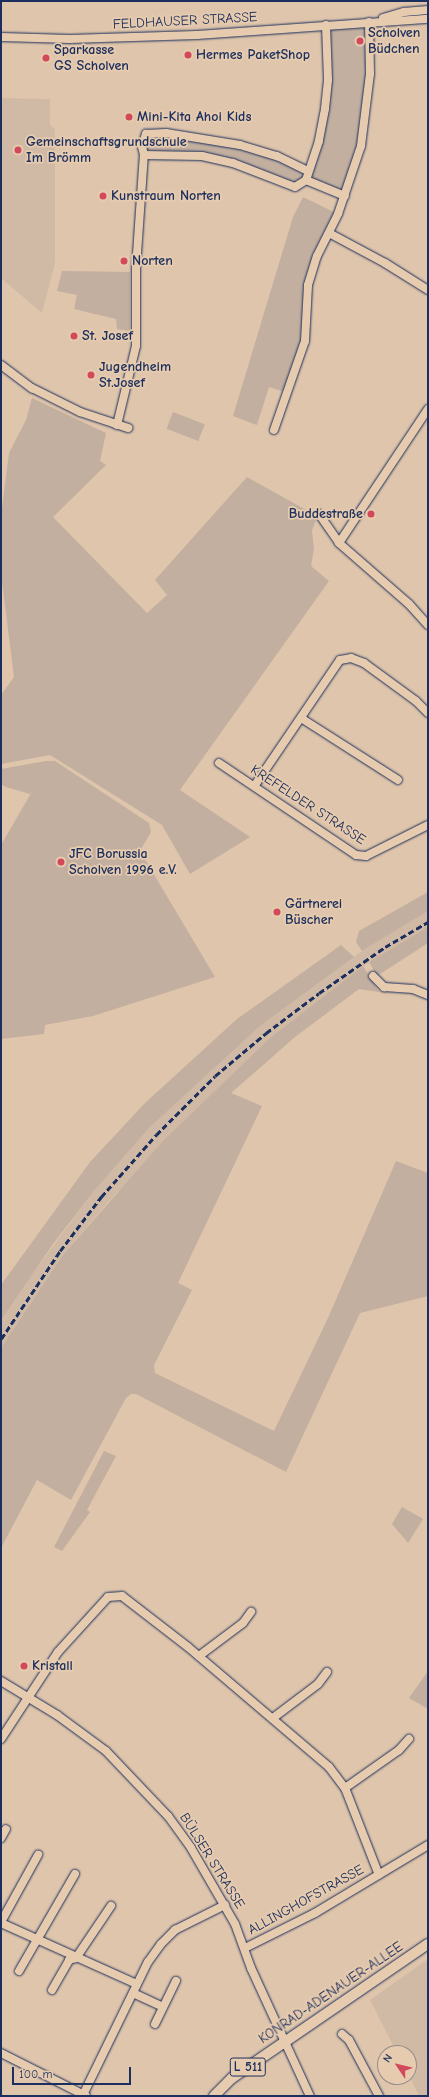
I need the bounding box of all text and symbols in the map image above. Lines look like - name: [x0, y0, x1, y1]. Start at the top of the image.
- street label: FELDHAUSER STRASSE: [112, 9, 258, 33]
- place label: Scholven Büdchen: [368, 25, 420, 58]
- marker: Scholven Büdchen: [355, 36, 365, 46]
- place label: Sparkasse GS Scholven: [54, 42, 129, 74]
- place label: Hermes PaketShop: [196, 47, 310, 63]
- marker: Hermes PaketShop: [183, 50, 193, 60]
- marker: Sparkasse GS Scholven: [41, 53, 51, 63]
- place label: Mini-Kita Ahoi Kids: [137, 109, 251, 125]
- marker: Mini-Kita Ahoi Kids: [124, 112, 134, 122]
- place label: Gemeinschaftsgrundschule Im Brömm: [26, 134, 187, 166]
- marker: Gemeinschaftsgrundschule Im Brömm: [13, 145, 23, 155]
- place label: Kunstraum Norten: [111, 188, 221, 204]
- marker: Kunstraum Norten: [98, 191, 108, 201]
- place label: Norten: [132, 253, 173, 269]
- marker: Norten: [119, 256, 129, 266]
- place label: St. Josef: [82, 328, 133, 344]
- marker: St. Josef: [69, 331, 79, 341]
- place label: Jugendheim St.Josef: [99, 359, 171, 392]
- marker: Jugendheim St.Josef: [86, 370, 96, 380]
- place label: Buddestraße: [289, 506, 363, 522]
- marker: Buddestraße: [366, 509, 376, 519]
- street label: KREFELDER STRASSE: [247, 762, 369, 848]
- place label: JFC Borussia Scholven 1996 e.V.: [69, 846, 177, 878]
- marker: JFC Borussia Scholven 1996 e.V.: [56, 857, 66, 867]
- place label: Gärtnerei Büscher: [285, 896, 342, 928]
- marker: Gärtnerei Büscher: [272, 907, 282, 917]
- place label: Kristall: [32, 1658, 73, 1674]
- marker: Kristall: [19, 1661, 29, 1671]
- street label: BÜLSER STRASSE: [176, 1810, 248, 1912]
- street label: ALLINGHOFSTRASSE: [245, 1861, 367, 1939]
- street label: KONRAD-ADENAUER-ALLEE: [256, 1938, 406, 2048]
- north arrow: [377, 2045, 417, 2085]
- text: N: [380, 2052, 395, 2065]
- road number: L 511: [229, 2056, 267, 2078]
- scale bar: [14, 2059, 133, 2085]
- text: 100 m: [19, 2067, 52, 2081]

